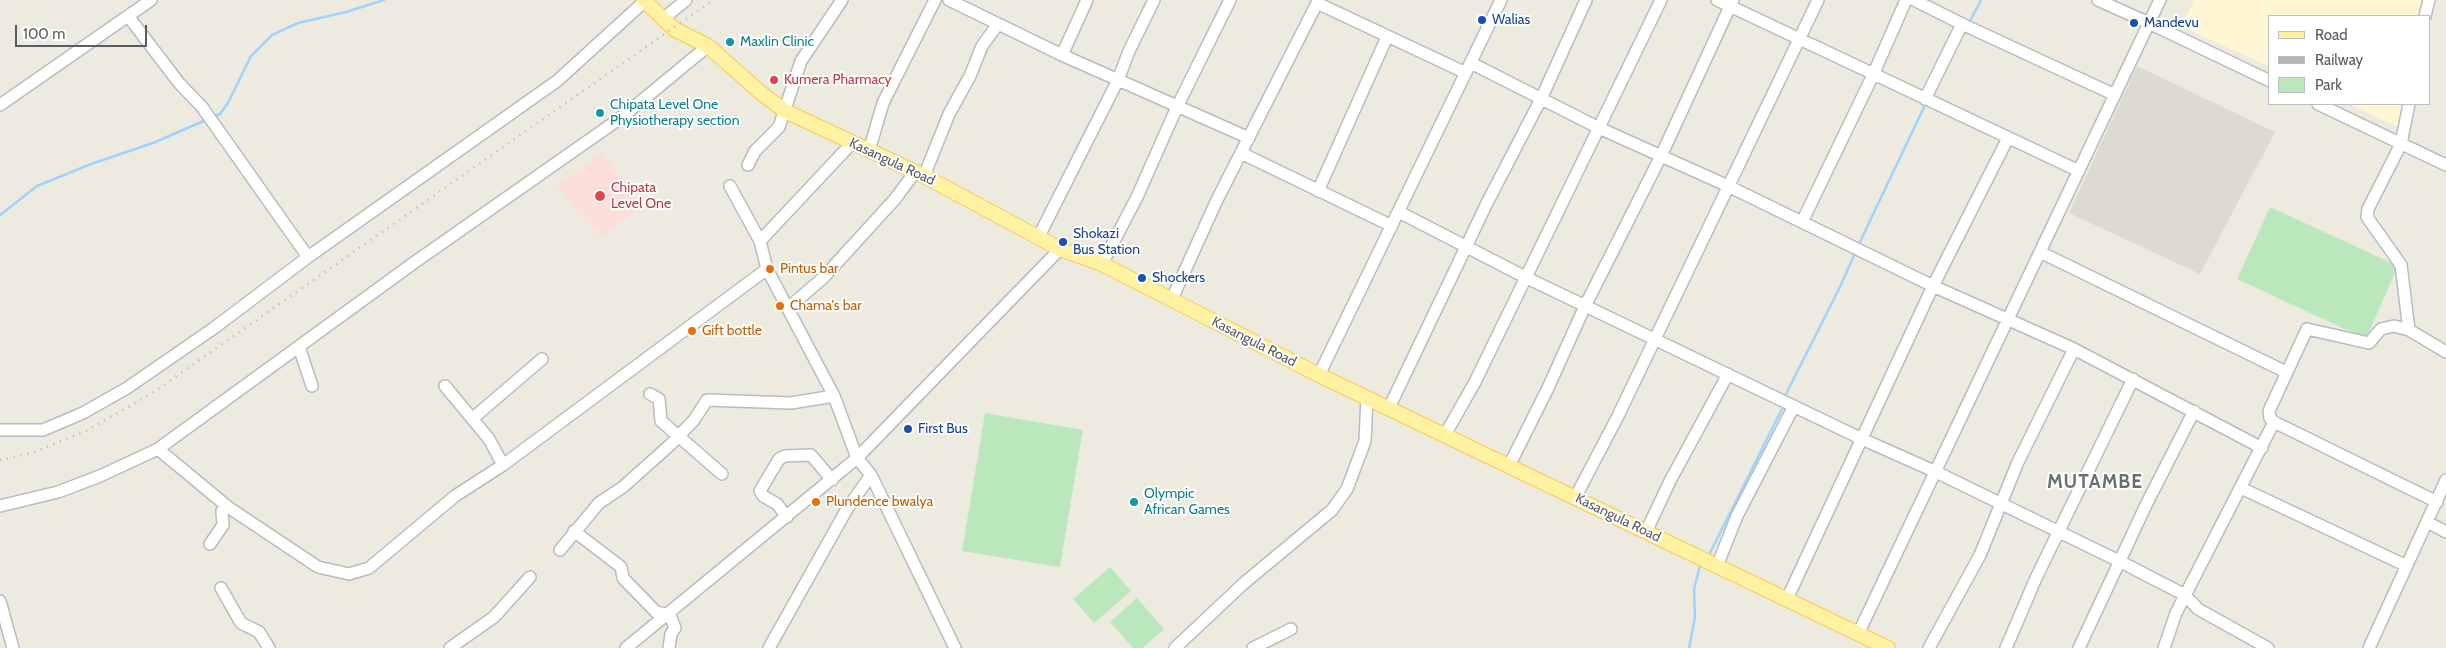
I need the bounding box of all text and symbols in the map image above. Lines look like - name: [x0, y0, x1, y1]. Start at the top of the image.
- place label: Walias: [1492, 12, 1530, 28]
- marker: Walias: [1476, 14, 1488, 26]
- scale bar: [18, 15, 150, 47]
- place label: Mandevu: [2144, 15, 2199, 31]
- legend: [2268, 15, 2431, 105]
- marker: Mandevu: [2128, 17, 2140, 29]
- text: 100 m: [23, 25, 65, 43]
- text: Road: [2315, 26, 2348, 44]
- place label: Maxlin Clinic: [740, 34, 814, 50]
- marker: Maxlin Clinic: [724, 36, 736, 48]
- text: Railway: [2315, 51, 2363, 69]
- place label: Kumera Pharmacy: [784, 72, 892, 88]
- marker: Kumera Pharmacy: [768, 74, 780, 86]
- text: Park: [2315, 76, 2342, 94]
- place label: Chipata Level One Physiotherapy section: [610, 97, 740, 130]
- marker: Chipata Level One Physiotherapy section: [594, 107, 606, 119]
- street label: Kasangula Road: [846, 135, 938, 189]
- place label: Chipata Level One: [611, 180, 671, 212]
- marker: Chipata Level One: [593, 189, 607, 203]
- place label: Shokazi Bus Station: [1073, 226, 1140, 258]
- marker: Shokazi Bus Station: [1057, 236, 1069, 248]
- place label: Pintus bar: [780, 261, 839, 277]
- marker: Pintus bar: [764, 263, 776, 275]
- place label: Shockers: [1152, 270, 1205, 286]
- marker: Shockers: [1136, 272, 1148, 284]
- place label: Chama's bar: [790, 298, 862, 314]
- marker: Chama's bar: [774, 300, 786, 312]
- street label: Kasangula Road: [1209, 313, 1299, 371]
- place label: Gift bottle: [702, 323, 762, 339]
- marker: Gift bottle: [686, 325, 698, 337]
- place label: First Bus: [918, 421, 968, 437]
- marker: First Bus: [902, 423, 914, 435]
- district label: MUTAMBE: [2046, 471, 2144, 493]
- place label: Olympic African Games: [1144, 486, 1230, 518]
- street label: Kasangula Road: [1573, 490, 1663, 546]
- place label: Plundence bwalya: [826, 494, 933, 510]
- marker: Plundence bwalya: [810, 496, 822, 508]
- marker: Olympic African Games: [1128, 496, 1140, 508]

